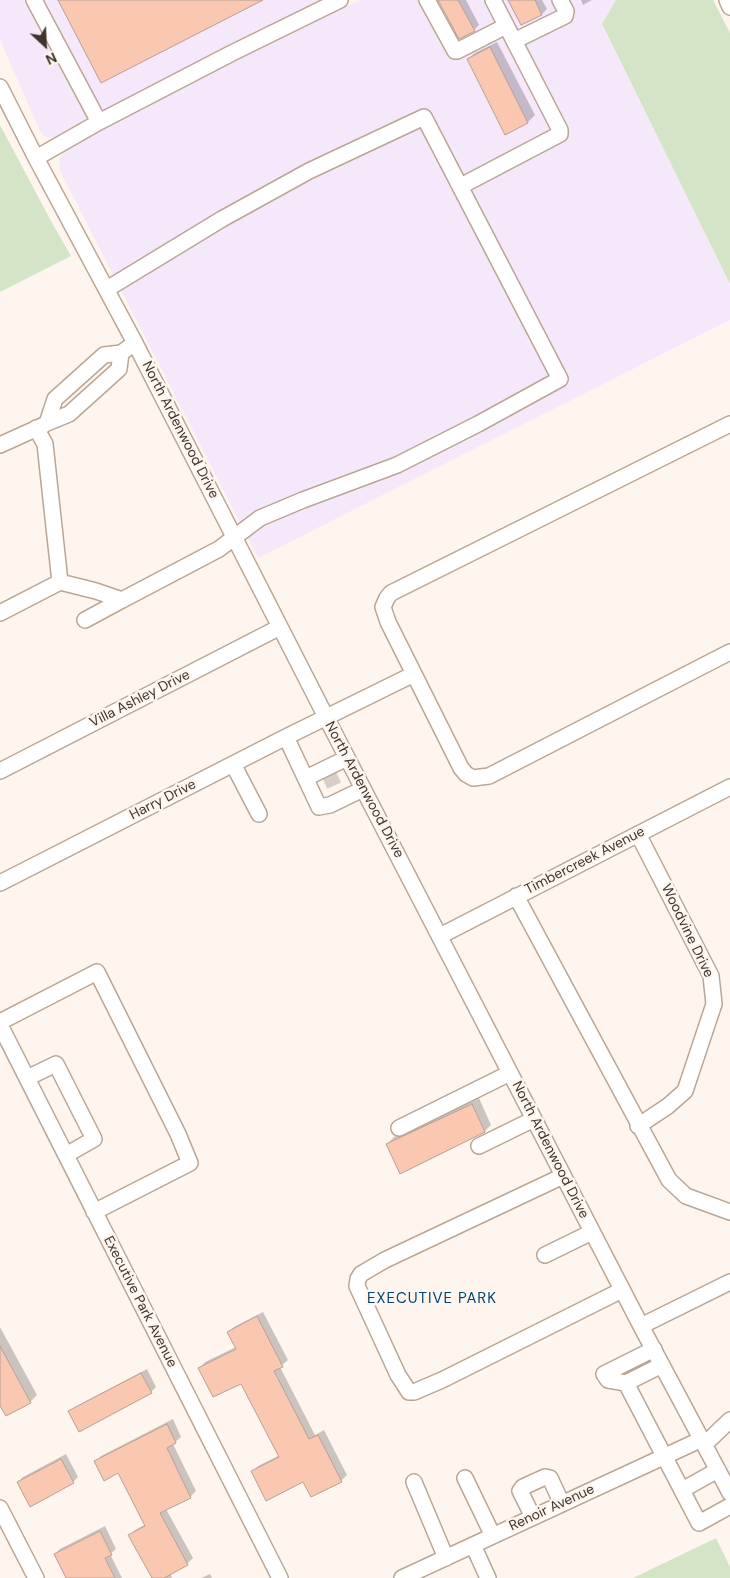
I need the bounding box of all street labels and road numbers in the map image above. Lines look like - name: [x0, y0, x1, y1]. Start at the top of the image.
- street label: North Ardenwood Drive: [138, 358, 222, 502]
- street label: Villa Ashley Drive: [87, 667, 193, 731]
- street label: North Ardenwood Drive: [321, 719, 407, 861]
- street label: Harry Drive: [127, 776, 199, 824]
- street label: Timbercreek Avenue: [522, 823, 648, 899]
- street label: Woodvine Drive: [657, 882, 717, 980]
- street label: North Ardenwood Drive: [508, 1078, 592, 1222]
- street label: Executive Park Avenue: [100, 1234, 180, 1370]
- street label: Renoir Avenue: [507, 1481, 597, 1535]

